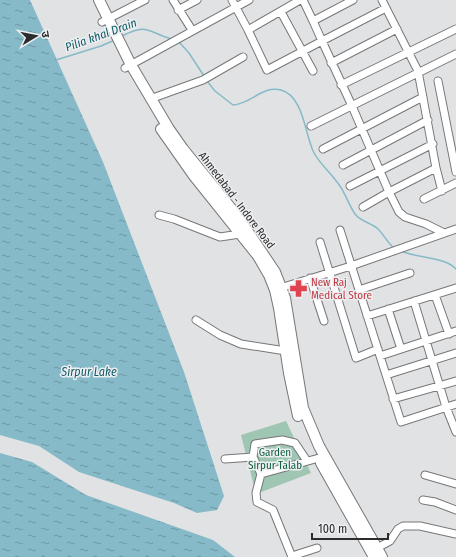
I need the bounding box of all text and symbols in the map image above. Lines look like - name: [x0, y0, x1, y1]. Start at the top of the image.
- north arrow: [16, 16, 56, 56]
- water label: Pilia khal Drain: [63, 16, 139, 54]
- text: उ: [38, 30, 52, 39]
- street label: Ahmedabad - Indore Road: [196, 149, 277, 251]
- place label: New Raj Medical Store: [311, 276, 372, 302]
- pharmacy icon: New Raj Medical Store: [288, 278, 308, 298]
- water label: Sirpur Lake: [60, 365, 117, 379]
- park label: Garden Sirpur Talab: [248, 446, 302, 472]
- scale bar: [312, 515, 388, 541]
- text: 100 m: [318, 522, 347, 536]

